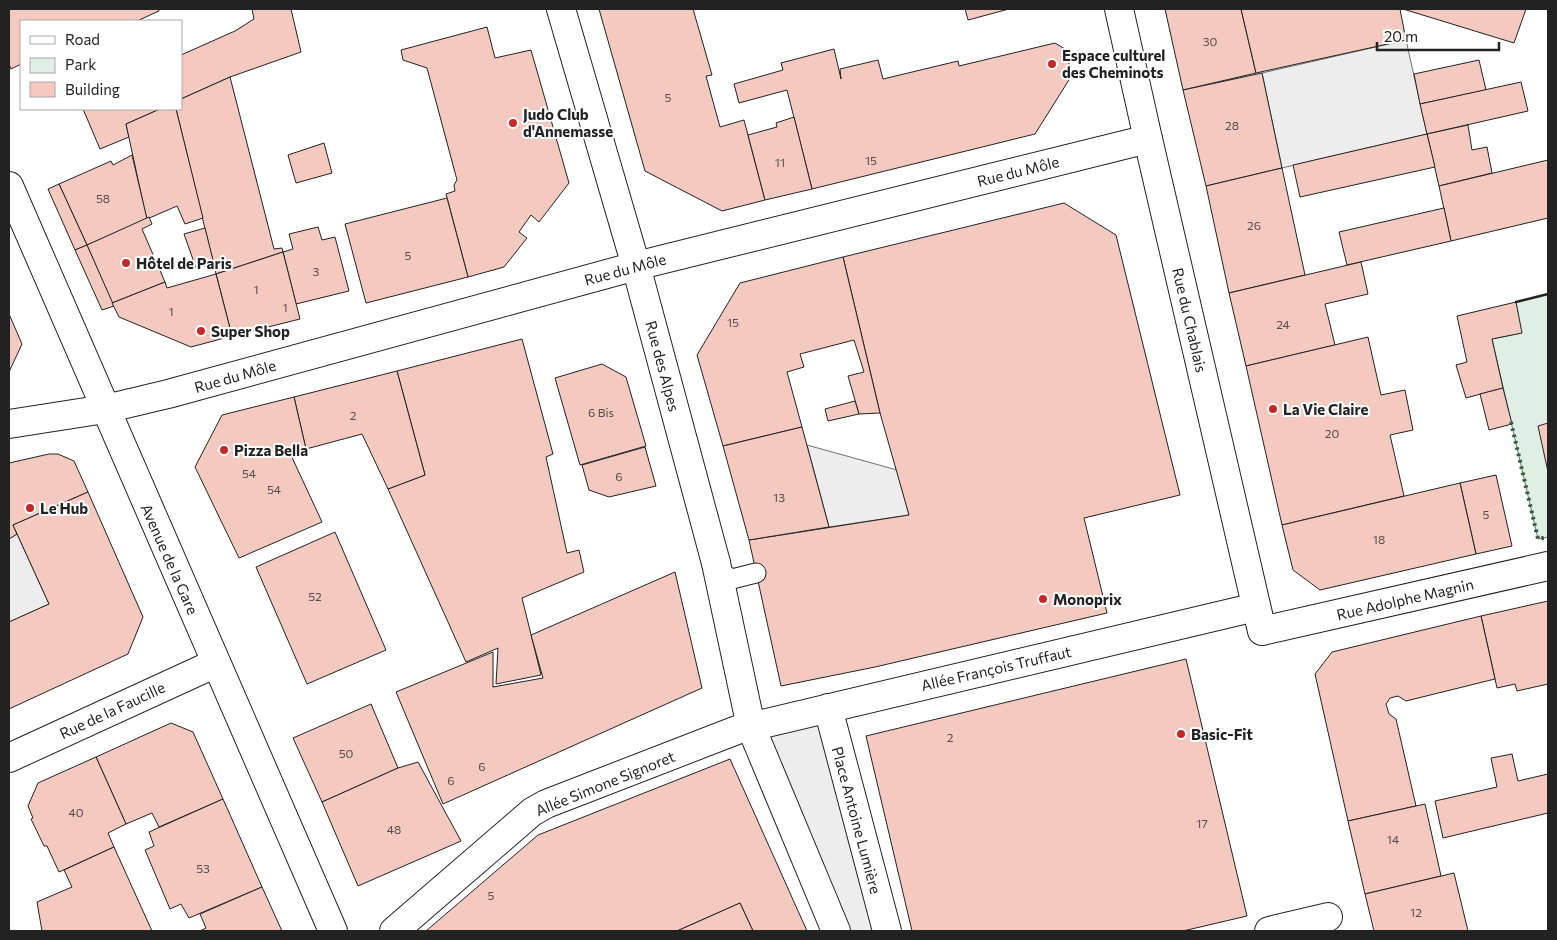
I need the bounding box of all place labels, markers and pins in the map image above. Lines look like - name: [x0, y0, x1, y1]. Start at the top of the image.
- place label: Espace culturel des Cheminots: [1062, 46, 1165, 81]
- marker: Espace culturel des Cheminots: [1046, 58, 1058, 70]
- place label: Judo Club d'Annemasse: [523, 105, 613, 140]
- marker: Judo Club d'Annemasse: [507, 117, 519, 129]
- place label: Hôtel de Paris: [136, 254, 232, 272]
- marker: Hôtel de Paris: [120, 257, 132, 269]
- place label: Super Shop: [211, 322, 290, 340]
- marker: Super Shop: [195, 325, 207, 337]
- place label: La Vie Claire: [1283, 400, 1368, 418]
- marker: La Vie Claire: [1267, 403, 1279, 415]
- place label: Pizza Bella: [234, 441, 308, 459]
- marker: Pizza Bella: [218, 444, 230, 456]
- place label: Le Hub: [40, 499, 88, 517]
- marker: Le Hub: [24, 502, 36, 514]
- place label: Monoprix: [1053, 590, 1122, 608]
- marker: Monoprix: [1037, 593, 1049, 605]
- place label: Basic-Fit: [1191, 725, 1253, 743]
- marker: Basic-Fit: [1175, 728, 1187, 740]

